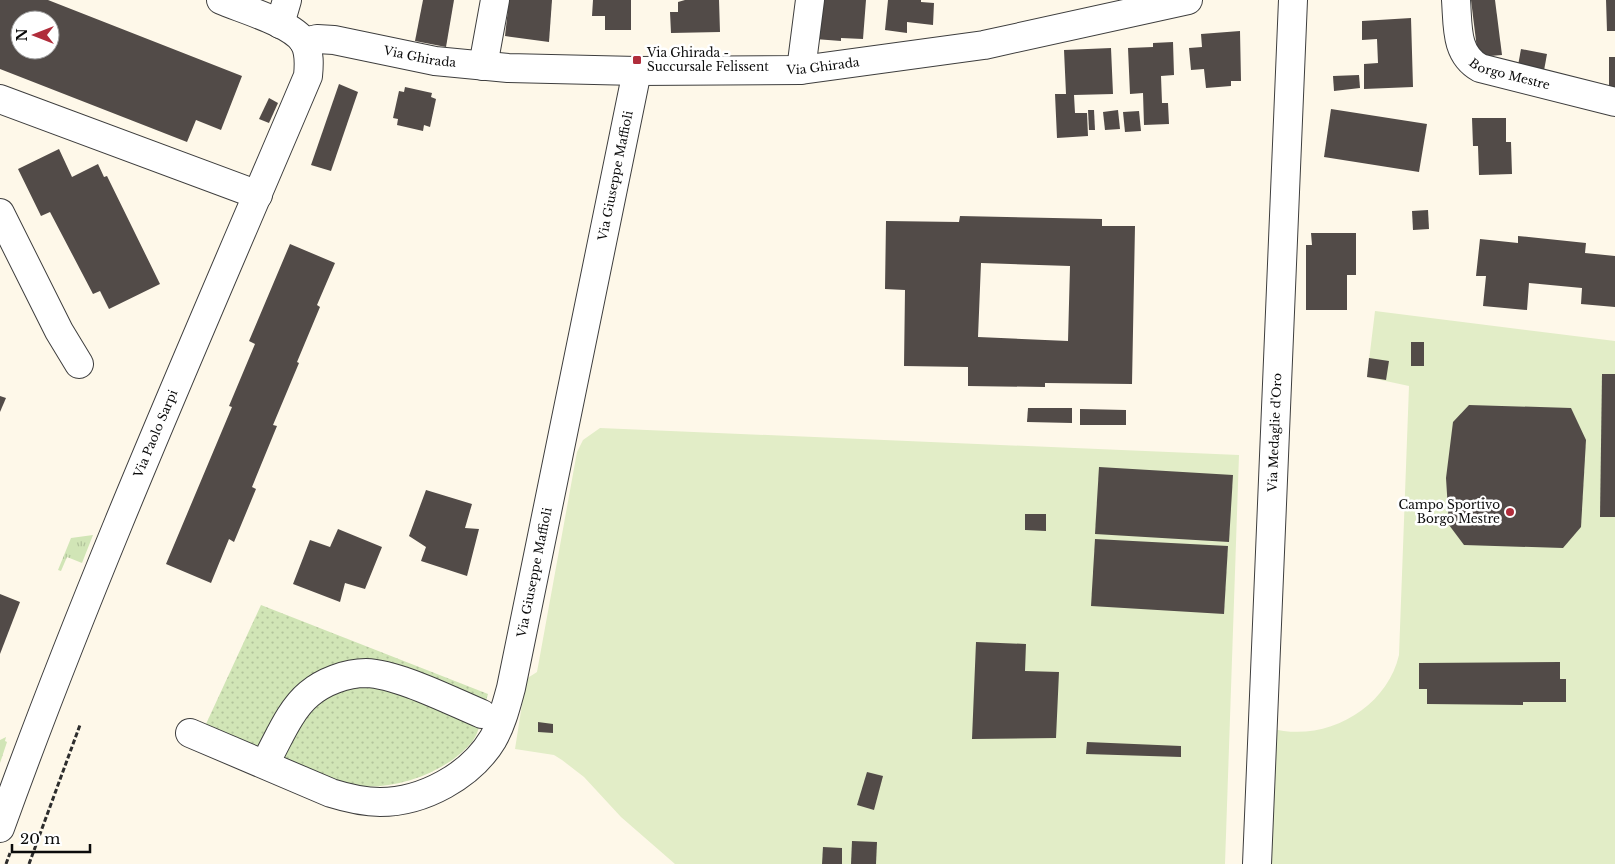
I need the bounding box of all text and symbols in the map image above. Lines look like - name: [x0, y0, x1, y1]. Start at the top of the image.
- north arrow: [10, 10, 60, 60]
- text: N: [13, 28, 31, 42]
- street label: Via Ghirada: [381, 42, 457, 70]
- place label: Via Ghirada - Succursale Felissent: [646, 45, 769, 74]
- marker: Via Ghirada - Succursale Felissent: [631, 54, 643, 66]
- street label: Via Ghirada: [785, 54, 861, 77]
- street label: Borgo Mestre: [1466, 55, 1552, 92]
- street label: Via Giuseppe Maffioli: [594, 109, 636, 243]
- street label: Via Medaglie d'Oro: [1264, 373, 1284, 493]
- street label: Via Paolo Sarpi: [130, 387, 180, 480]
- place label: Campo Sportivo Borgo Mestre: [1399, 497, 1500, 526]
- street label: Via Giuseppe Maffioli: [513, 506, 555, 640]
- marker: Campo Sportivo Borgo Mestre: [1504, 506, 1516, 518]
- scale bar: [12, 822, 90, 854]
- text: 20 m: [20, 829, 60, 848]

